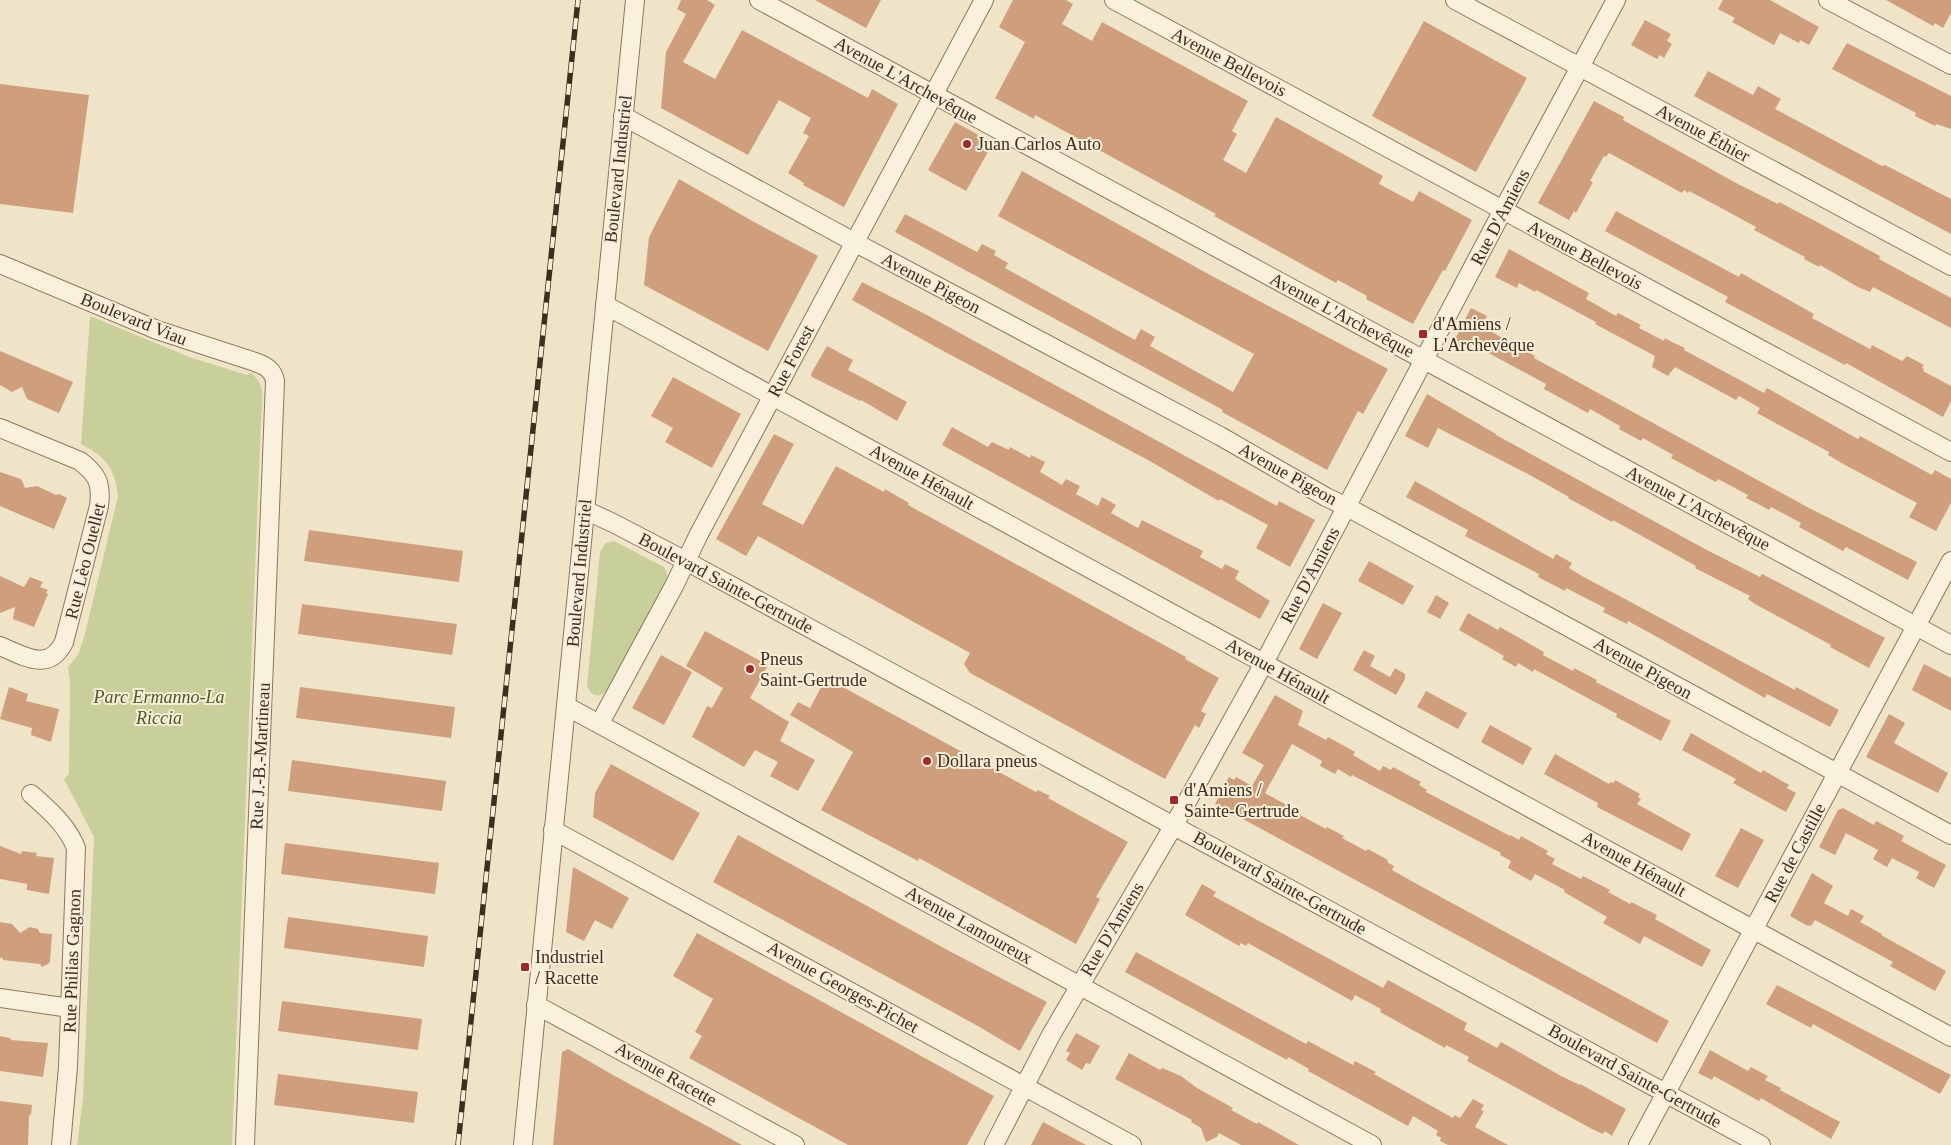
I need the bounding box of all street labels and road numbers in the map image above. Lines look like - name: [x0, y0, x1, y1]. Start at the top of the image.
- street label: Avenue Bellevois: [1168, 23, 1290, 101]
- street label: Avenue L'Archevêque: [831, 32, 981, 128]
- street label: Boulevard Industriel: [600, 94, 636, 244]
- street label: Avenue Éthier: [1653, 99, 1754, 166]
- street label: Rue D'Amiens: [1466, 166, 1534, 268]
- street label: Avenue Bellevois: [1524, 216, 1646, 294]
- street label: Avenue Pigeon: [878, 249, 984, 317]
- street label: Avenue L'Archevêque: [1267, 269, 1417, 361]
- street label: Boulevard Viau: [78, 289, 190, 349]
- street label: Rue Forest: [764, 322, 818, 400]
- street label: Avenue Pigeon: [1235, 439, 1341, 509]
- street label: Avenue Hénault: [866, 440, 978, 514]
- street label: Avenue L'Archevêque: [1623, 462, 1773, 554]
- street label: Boulevard Industriel: [563, 498, 595, 648]
- street label: Rue Lèo Ouellet: [61, 501, 109, 621]
- street label: Rue D'Amiens: [1276, 524, 1344, 626]
- street label: Boulevard Sainte-Gertrude: [635, 529, 817, 637]
- street label: Avenue Pigeon: [1590, 633, 1696, 703]
- street label: Avenue Hénault: [1222, 634, 1334, 708]
- street label: Rue J.-B.-Martineau: [246, 682, 274, 830]
- street label: Rue de Castille: [1760, 800, 1830, 906]
- street label: Boulevard Sainte-Gertrude: [1190, 827, 1370, 939]
- street label: Avenue Hénault: [1578, 827, 1690, 901]
- street label: Rue D'Amiens: [1076, 879, 1148, 979]
- street label: Avenue Lamoureux: [902, 882, 1036, 968]
- street label: Rue Philias Gagnon: [59, 889, 85, 1033]
- street label: Avenue Georges-Pichet: [764, 937, 922, 1037]
- street label: Boulevard Sainte-Gertrude: [1545, 1020, 1725, 1132]
- street label: Avenue Racette: [612, 1038, 720, 1110]

